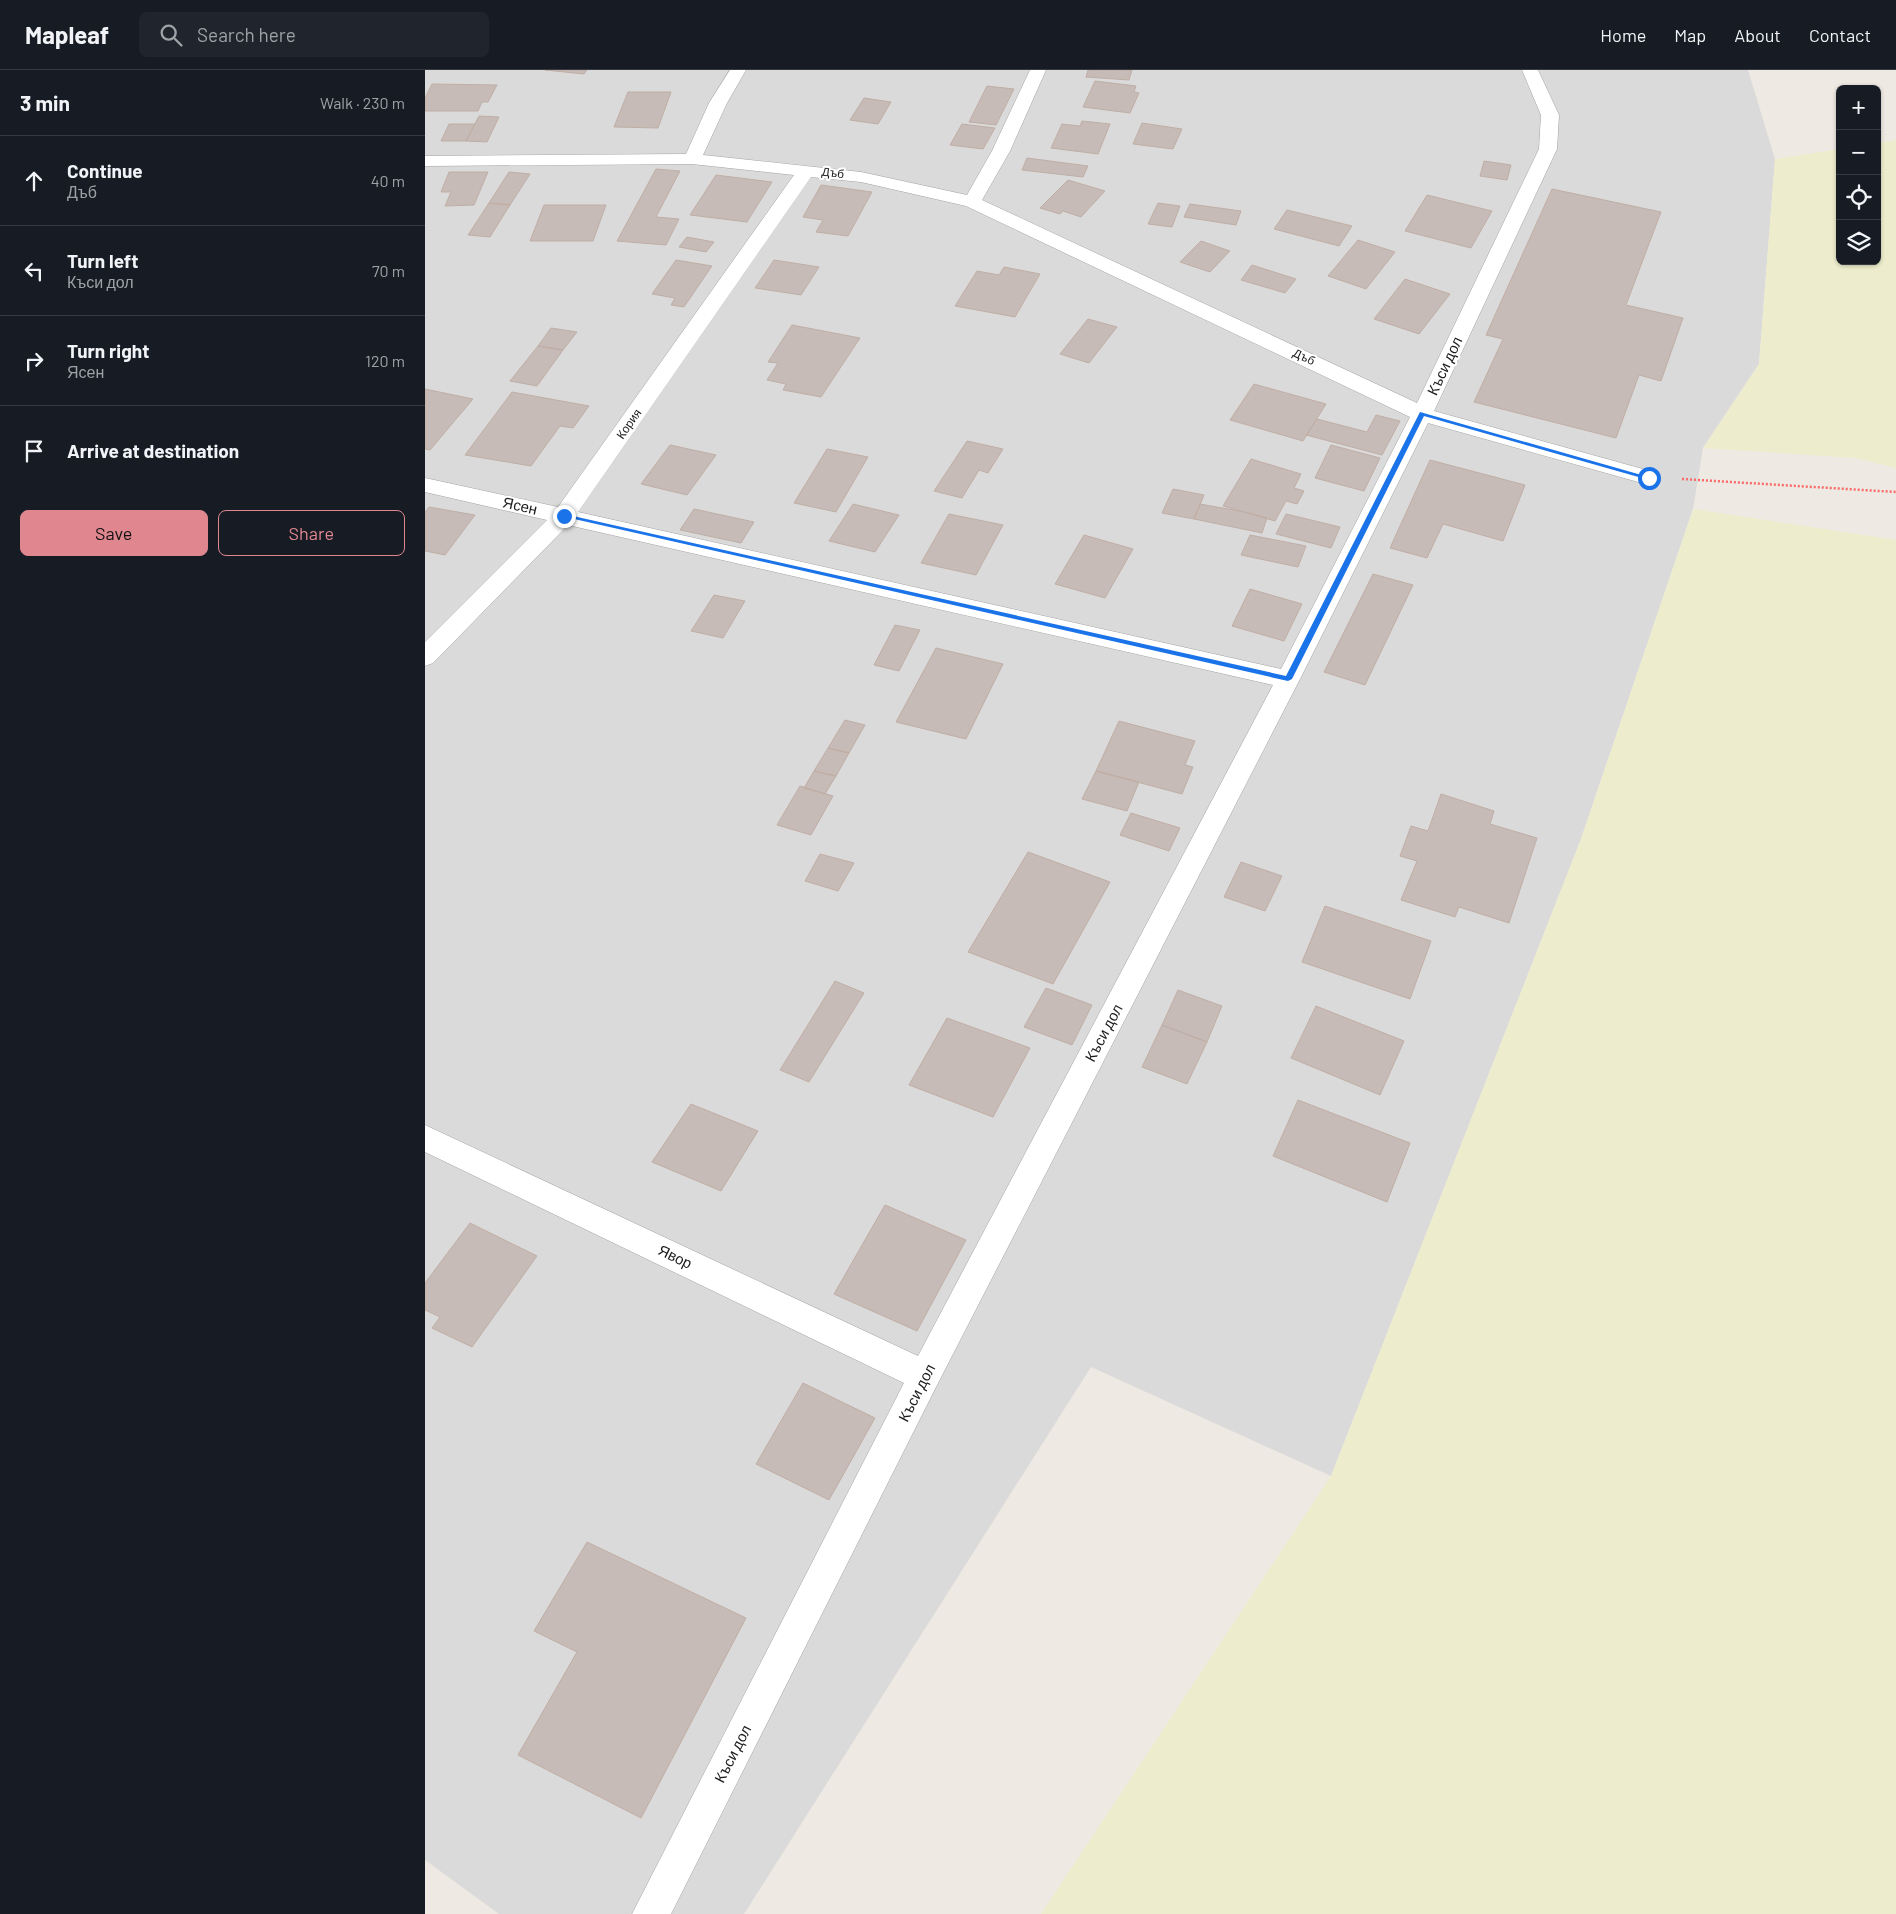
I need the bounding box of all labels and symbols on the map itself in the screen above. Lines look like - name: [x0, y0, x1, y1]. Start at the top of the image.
- street label: Дъб: [821, 164, 845, 181]
- street label: Къси дол: [1423, 333, 1465, 398]
- street label: Дъб: [1291, 345, 1318, 368]
- street label: Кория: [613, 406, 644, 442]
- route start: [1638, 467, 1661, 490]
- street label: Ясен: [501, 492, 539, 518]
- route end: [553, 505, 576, 528]
- street label: Къси дол: [1080, 1001, 1126, 1064]
- street label: Явор: [656, 1240, 695, 1272]
- street label: Къси дол: [894, 1361, 938, 1424]
- street label: Къси дол: [710, 1722, 754, 1785]

